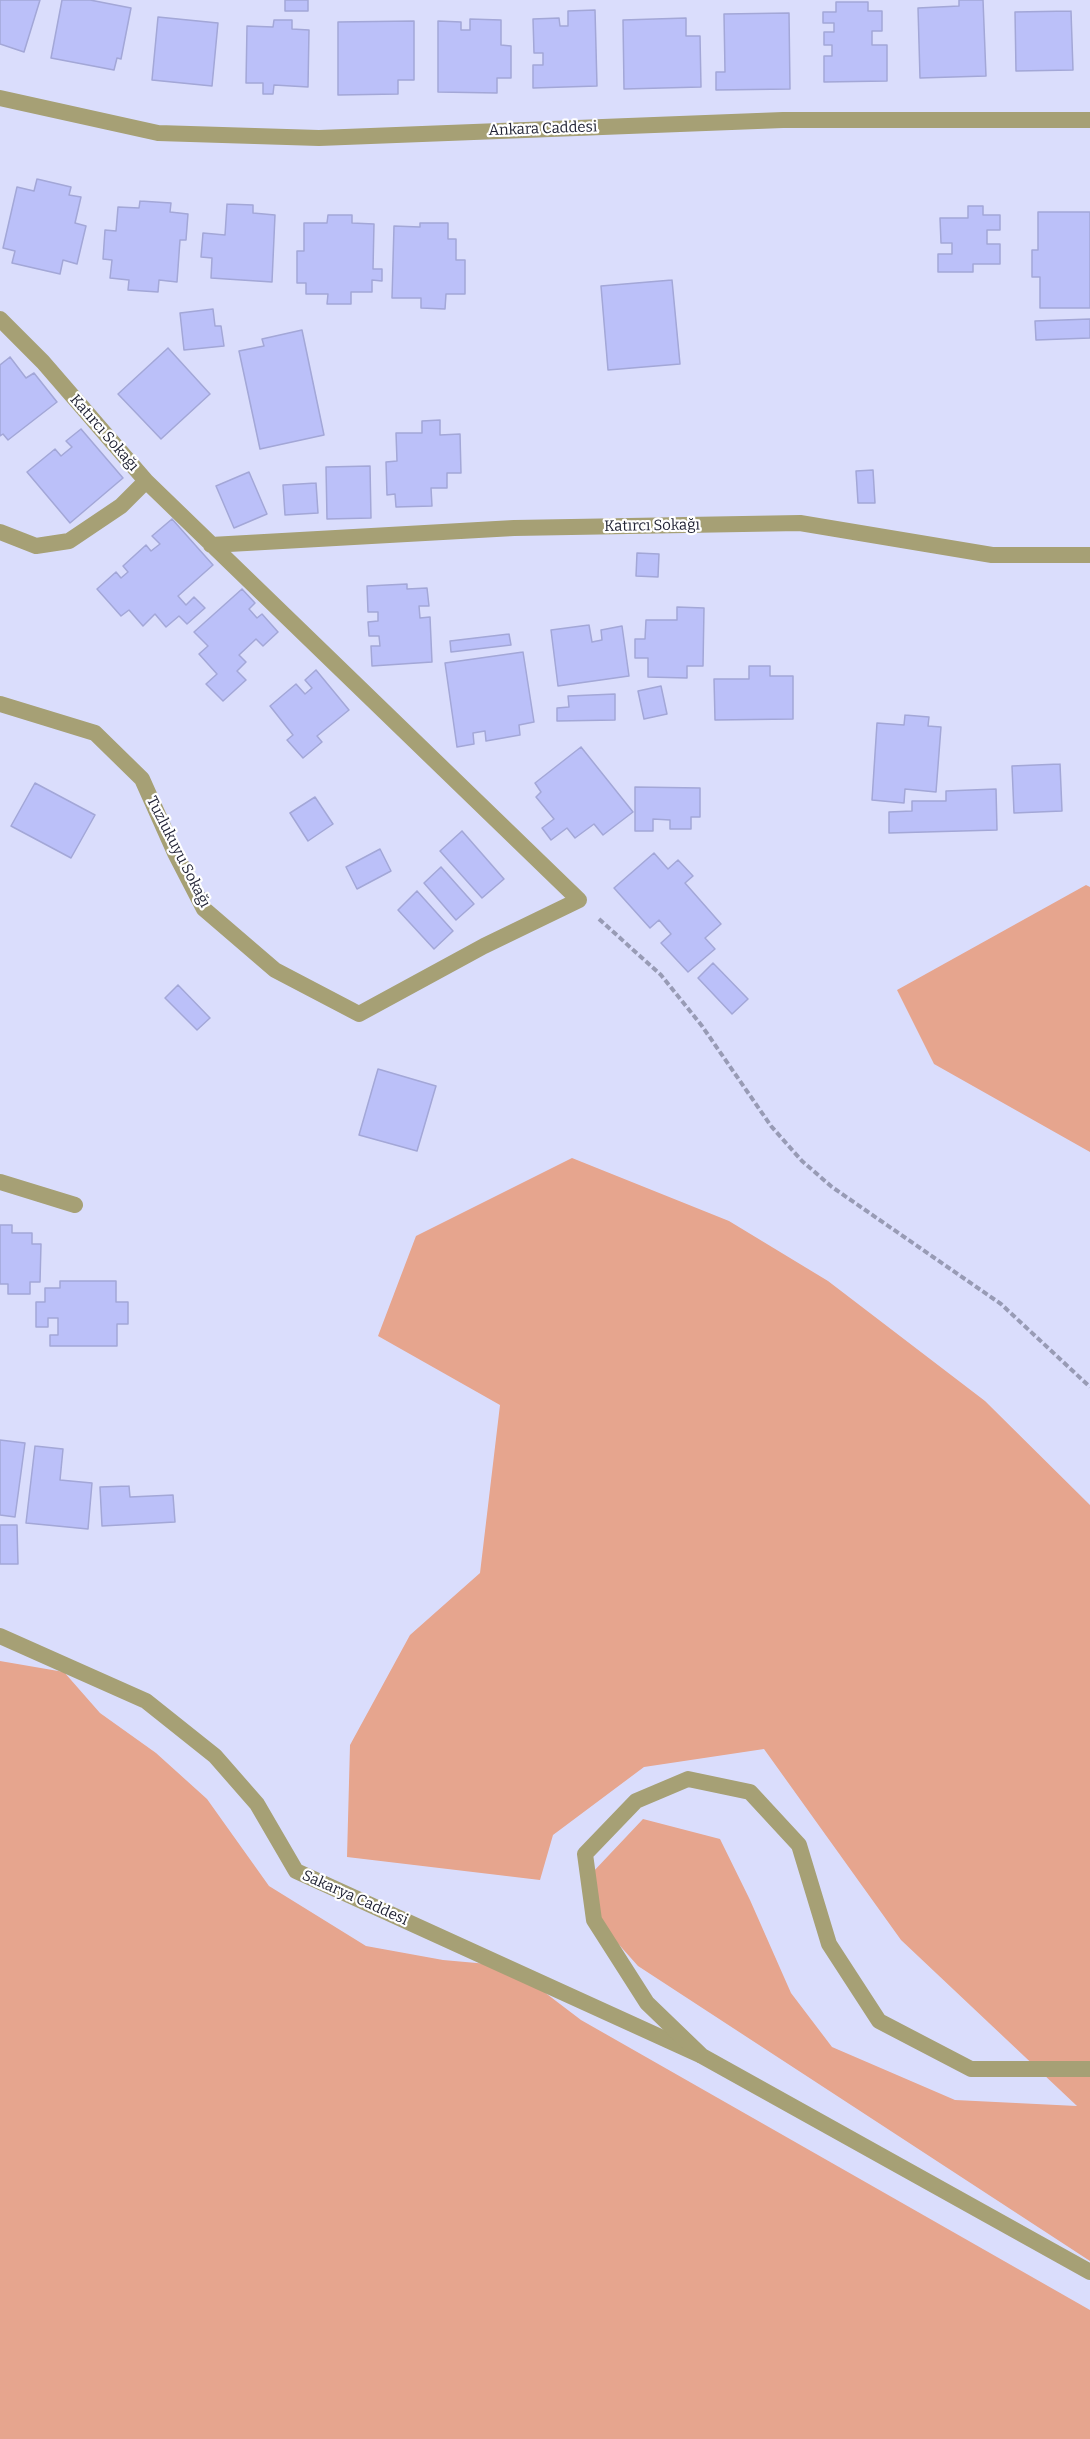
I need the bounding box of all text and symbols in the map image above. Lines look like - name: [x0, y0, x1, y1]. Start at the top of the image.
- street label: Ankara Caddesi: [488, 118, 598, 140]
- street label: Katırcı Sokağı: [66, 391, 142, 475]
- street label: Katırcı Sokağı: [604, 516, 700, 536]
- street label: Tuzlukuyu Sokağı: [142, 793, 214, 911]
- street label: Sakarya Caddesi: [299, 1867, 411, 1929]

